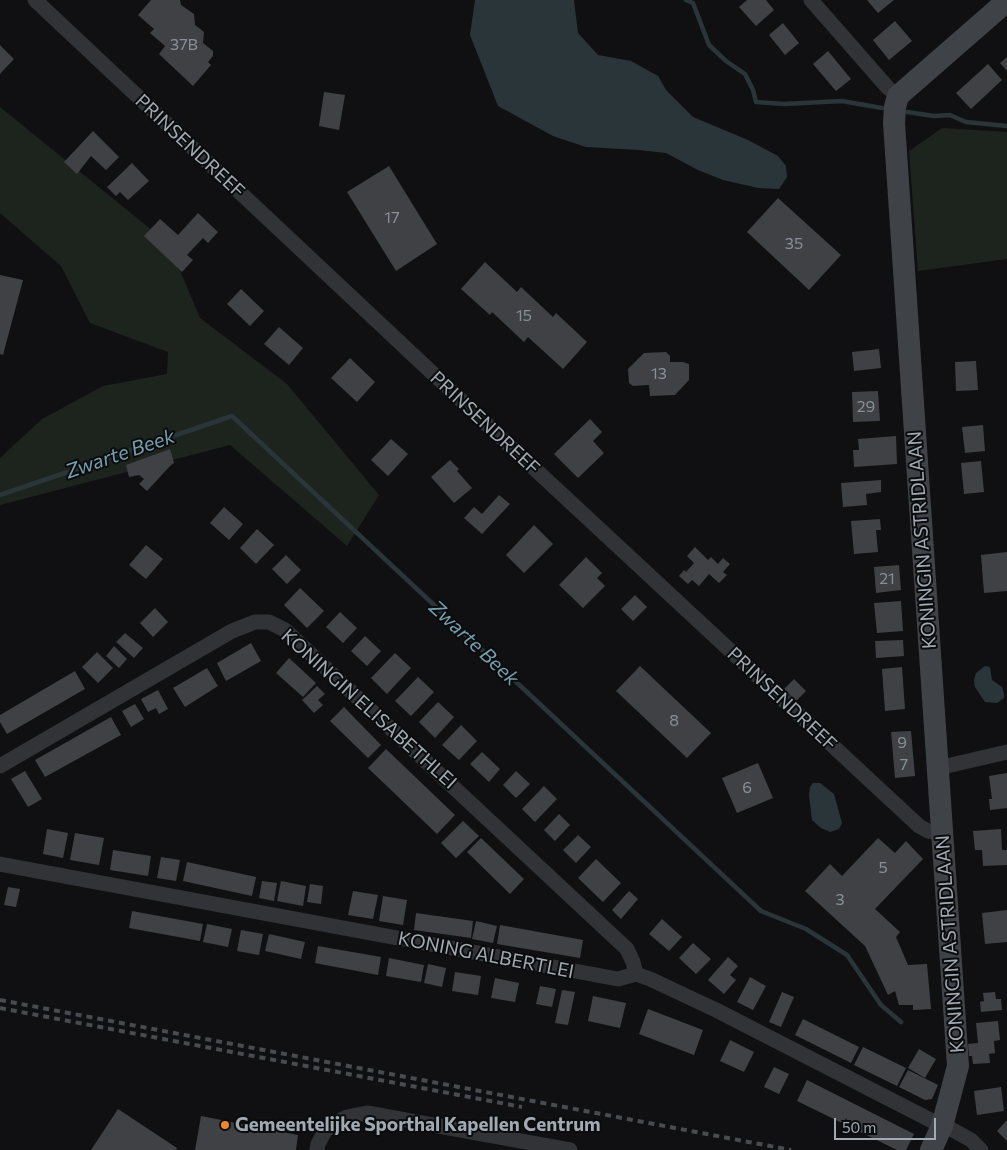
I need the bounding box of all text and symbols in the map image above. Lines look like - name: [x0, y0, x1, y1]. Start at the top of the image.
- house number: 37B: [170, 35, 198, 55]
- street label: PRINSENDREEF: [131, 90, 249, 202]
- house number: 17: [384, 208, 400, 228]
- house number: 35: [785, 234, 803, 254]
- house number: 15: [516, 306, 532, 326]
- house number: 13: [651, 364, 667, 384]
- street label: PRINSENDREEF: [426, 367, 544, 479]
- house number: 29: [857, 397, 875, 417]
- water label: Zwarte Beek: [62, 424, 178, 484]
- street label: KONINGIN ASTRIDLAAN: [903, 430, 941, 650]
- house number: 21: [879, 569, 895, 589]
- water label: Zwarte Beek: [424, 595, 524, 691]
- street label: KONINGIN ELISABETHLEI: [277, 624, 461, 794]
- street label: PRINSENDREEF: [723, 643, 841, 755]
- house number: 8: [669, 711, 679, 731]
- house number: 9: [897, 733, 907, 753]
- house number: 7: [900, 755, 908, 775]
- house number: 6: [742, 778, 752, 798]
- street label: KONINGIN ASTRIDLAAN: [931, 834, 969, 1054]
- house number: 5: [878, 858, 888, 878]
- house number: 3: [835, 890, 845, 910]
- street label: KONING ALBERTLEI: [396, 927, 576, 983]
- scale bar: [837, 1108, 940, 1140]
- place label: Gemeentelijke Sporthal Kapellen Centrum: [235, 1114, 601, 1136]
- text: 50 m: [842, 1118, 876, 1136]
- marker: Gemeentelijke Sporthal Kapellen Centrum: [219, 1119, 231, 1131]

